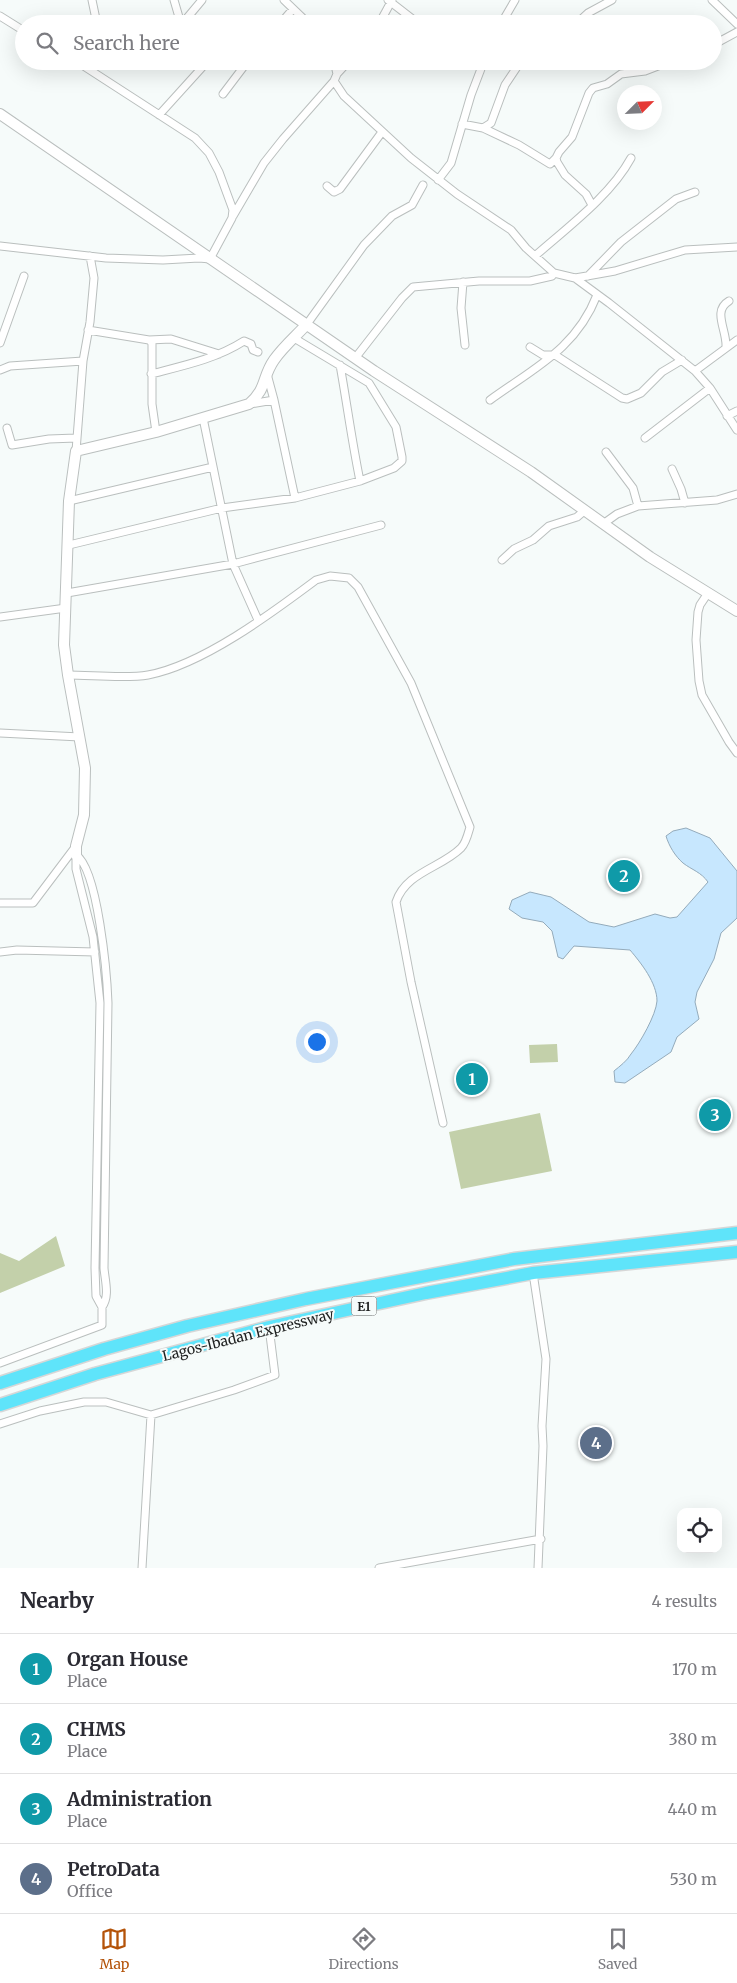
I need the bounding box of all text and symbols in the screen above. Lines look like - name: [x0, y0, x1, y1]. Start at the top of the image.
- search box: [15, 15, 722, 70]
- icon: search: [33, 29, 61, 57]
- text: Search here: [73, 31, 180, 55]
- north arrow: [617, 85, 662, 130]
- pin: 2: [608, 857, 640, 895]
- your location: [304, 1029, 330, 1055]
- pin: 1: [456, 1060, 488, 1098]
- pin: 3: [699, 1096, 731, 1134]
- road number: E1: [352, 1296, 376, 1315]
- street label: Lagos-Ibadan Expressway: [160, 1305, 336, 1365]
- pin: 4: [580, 1424, 612, 1462]
- map controls: [677, 1508, 722, 1553]
- button: locate: [677, 1508, 722, 1553]
- text: Nearby: [20, 1587, 94, 1614]
- text: 4 results: [651, 1591, 717, 1611]
- text: Organ House: [67, 1647, 188, 1671]
- text: 1: [32, 1659, 40, 1679]
- text: 170 m: [672, 1659, 717, 1679]
- text: Place: [67, 1671, 107, 1691]
- text: CHMS: [67, 1717, 126, 1741]
- text: 2: [31, 1729, 41, 1749]
- text: 380 m: [669, 1729, 717, 1749]
- text: Place: [67, 1741, 107, 1761]
- text: Administration: [67, 1787, 212, 1811]
- text: 3: [31, 1799, 41, 1819]
- text: 440 m: [667, 1799, 717, 1819]
- text: Place: [67, 1811, 107, 1831]
- text: PetroData: [67, 1857, 160, 1881]
- text: 4: [31, 1869, 41, 1889]
- text: 530 m: [669, 1869, 717, 1889]
- text: Office: [67, 1881, 113, 1901]
- tab: Map: [100, 1925, 129, 1973]
- tab: Directions: [329, 1925, 399, 1973]
- tab: Saved: [598, 1925, 637, 1973]

